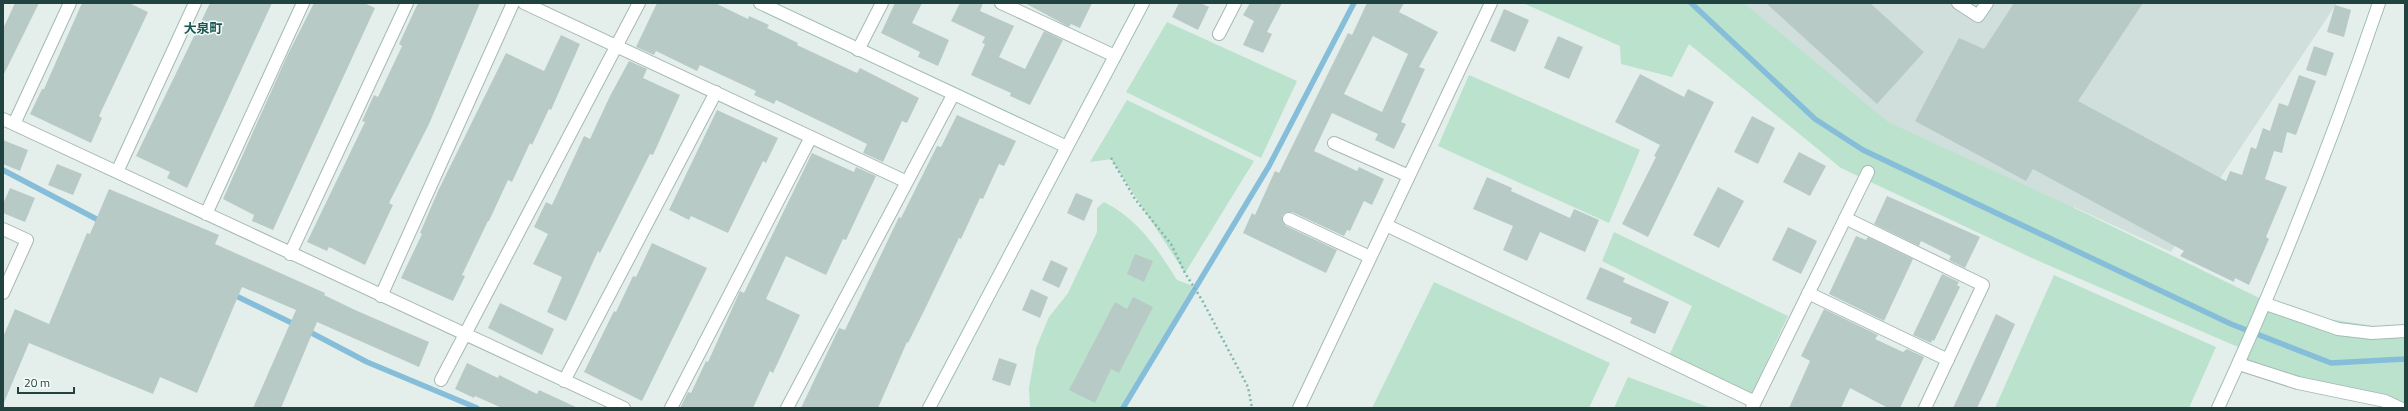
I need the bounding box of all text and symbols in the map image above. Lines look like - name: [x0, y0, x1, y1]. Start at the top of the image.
- district label: 大泉町: [183, 18, 223, 38]
- scale bar: [18, 369, 74, 395]
- text: 20 m: [24, 373, 50, 392]

